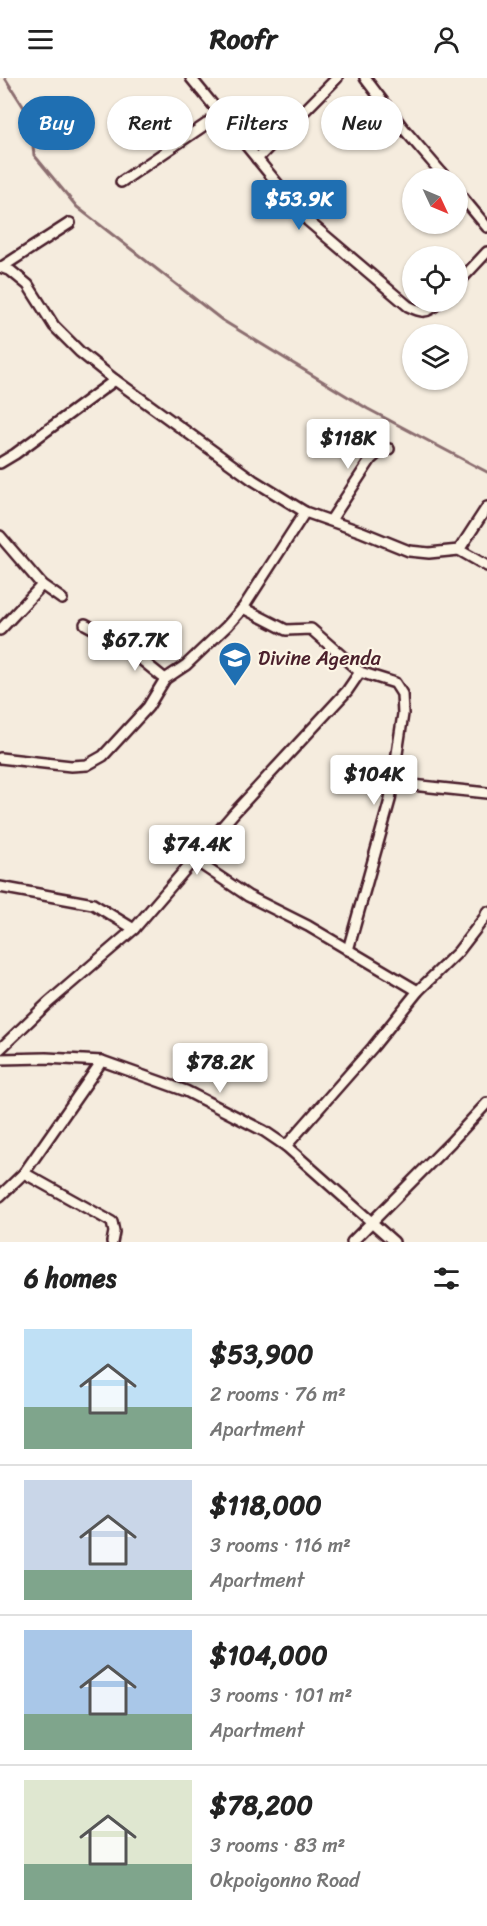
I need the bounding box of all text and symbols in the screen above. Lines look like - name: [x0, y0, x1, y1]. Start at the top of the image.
- text: Roofr: [210, 15, 277, 63]
- icon: menu: [24, 23, 57, 56]
- icon: person: [430, 23, 463, 56]
- chip: Buy: [18, 96, 95, 150]
- chip: Rent: [107, 96, 193, 150]
- chip: Filters: [205, 96, 309, 150]
- chip: New: [321, 96, 403, 150]
- north arrow: [402, 168, 468, 234]
- map controls: [402, 168, 468, 390]
- pin: $53.9K: [250, 180, 348, 231]
- text: $53.9K: [265, 182, 333, 217]
- button: locate: [402, 246, 468, 312]
- button: layers: [402, 324, 468, 390]
- pin: $118K: [306, 419, 390, 470]
- text: $118K: [321, 421, 375, 456]
- pin: $67.7K: [86, 621, 184, 672]
- text: $67.7K: [102, 623, 168, 658]
- school or university icon: Divine Agenda: [217, 640, 253, 687]
- place label: Divine Agenda: [258, 641, 382, 676]
- pin: $104K: [332, 755, 416, 806]
- text: $104K: [344, 757, 404, 792]
- pin: $74.4K: [148, 825, 246, 876]
- text: $74.4K: [163, 827, 231, 862]
- pin: $78.2K: [171, 1043, 269, 1094]
- text: $78.2K: [187, 1045, 253, 1080]
- text: 6 homes: [24, 1255, 116, 1301]
- icon: filters: [430, 1262, 463, 1295]
- text: $53,900: [210, 1331, 313, 1377]
- icon: home: [72, 1353, 144, 1425]
- text: 2 rooms · 76 m²: [210, 1377, 346, 1412]
- text: Apartment: [210, 1412, 304, 1447]
- text: $118,000: [210, 1482, 322, 1528]
- icon: home: [72, 1504, 144, 1576]
- text: 3 rooms · 116 m²: [210, 1528, 351, 1563]
- text: Apartment: [210, 1563, 304, 1598]
- text: $104,000: [210, 1632, 328, 1678]
- icon: home: [72, 1654, 144, 1726]
- text: 3 rooms · 101 m²: [210, 1678, 352, 1713]
- text: Apartment: [210, 1713, 304, 1748]
- text: $78,200: [210, 1782, 313, 1828]
- icon: home: [72, 1804, 144, 1876]
- text: 3 rooms · 83 m²: [210, 1828, 345, 1863]
- text: Okpoigonno Road: [210, 1863, 360, 1898]

